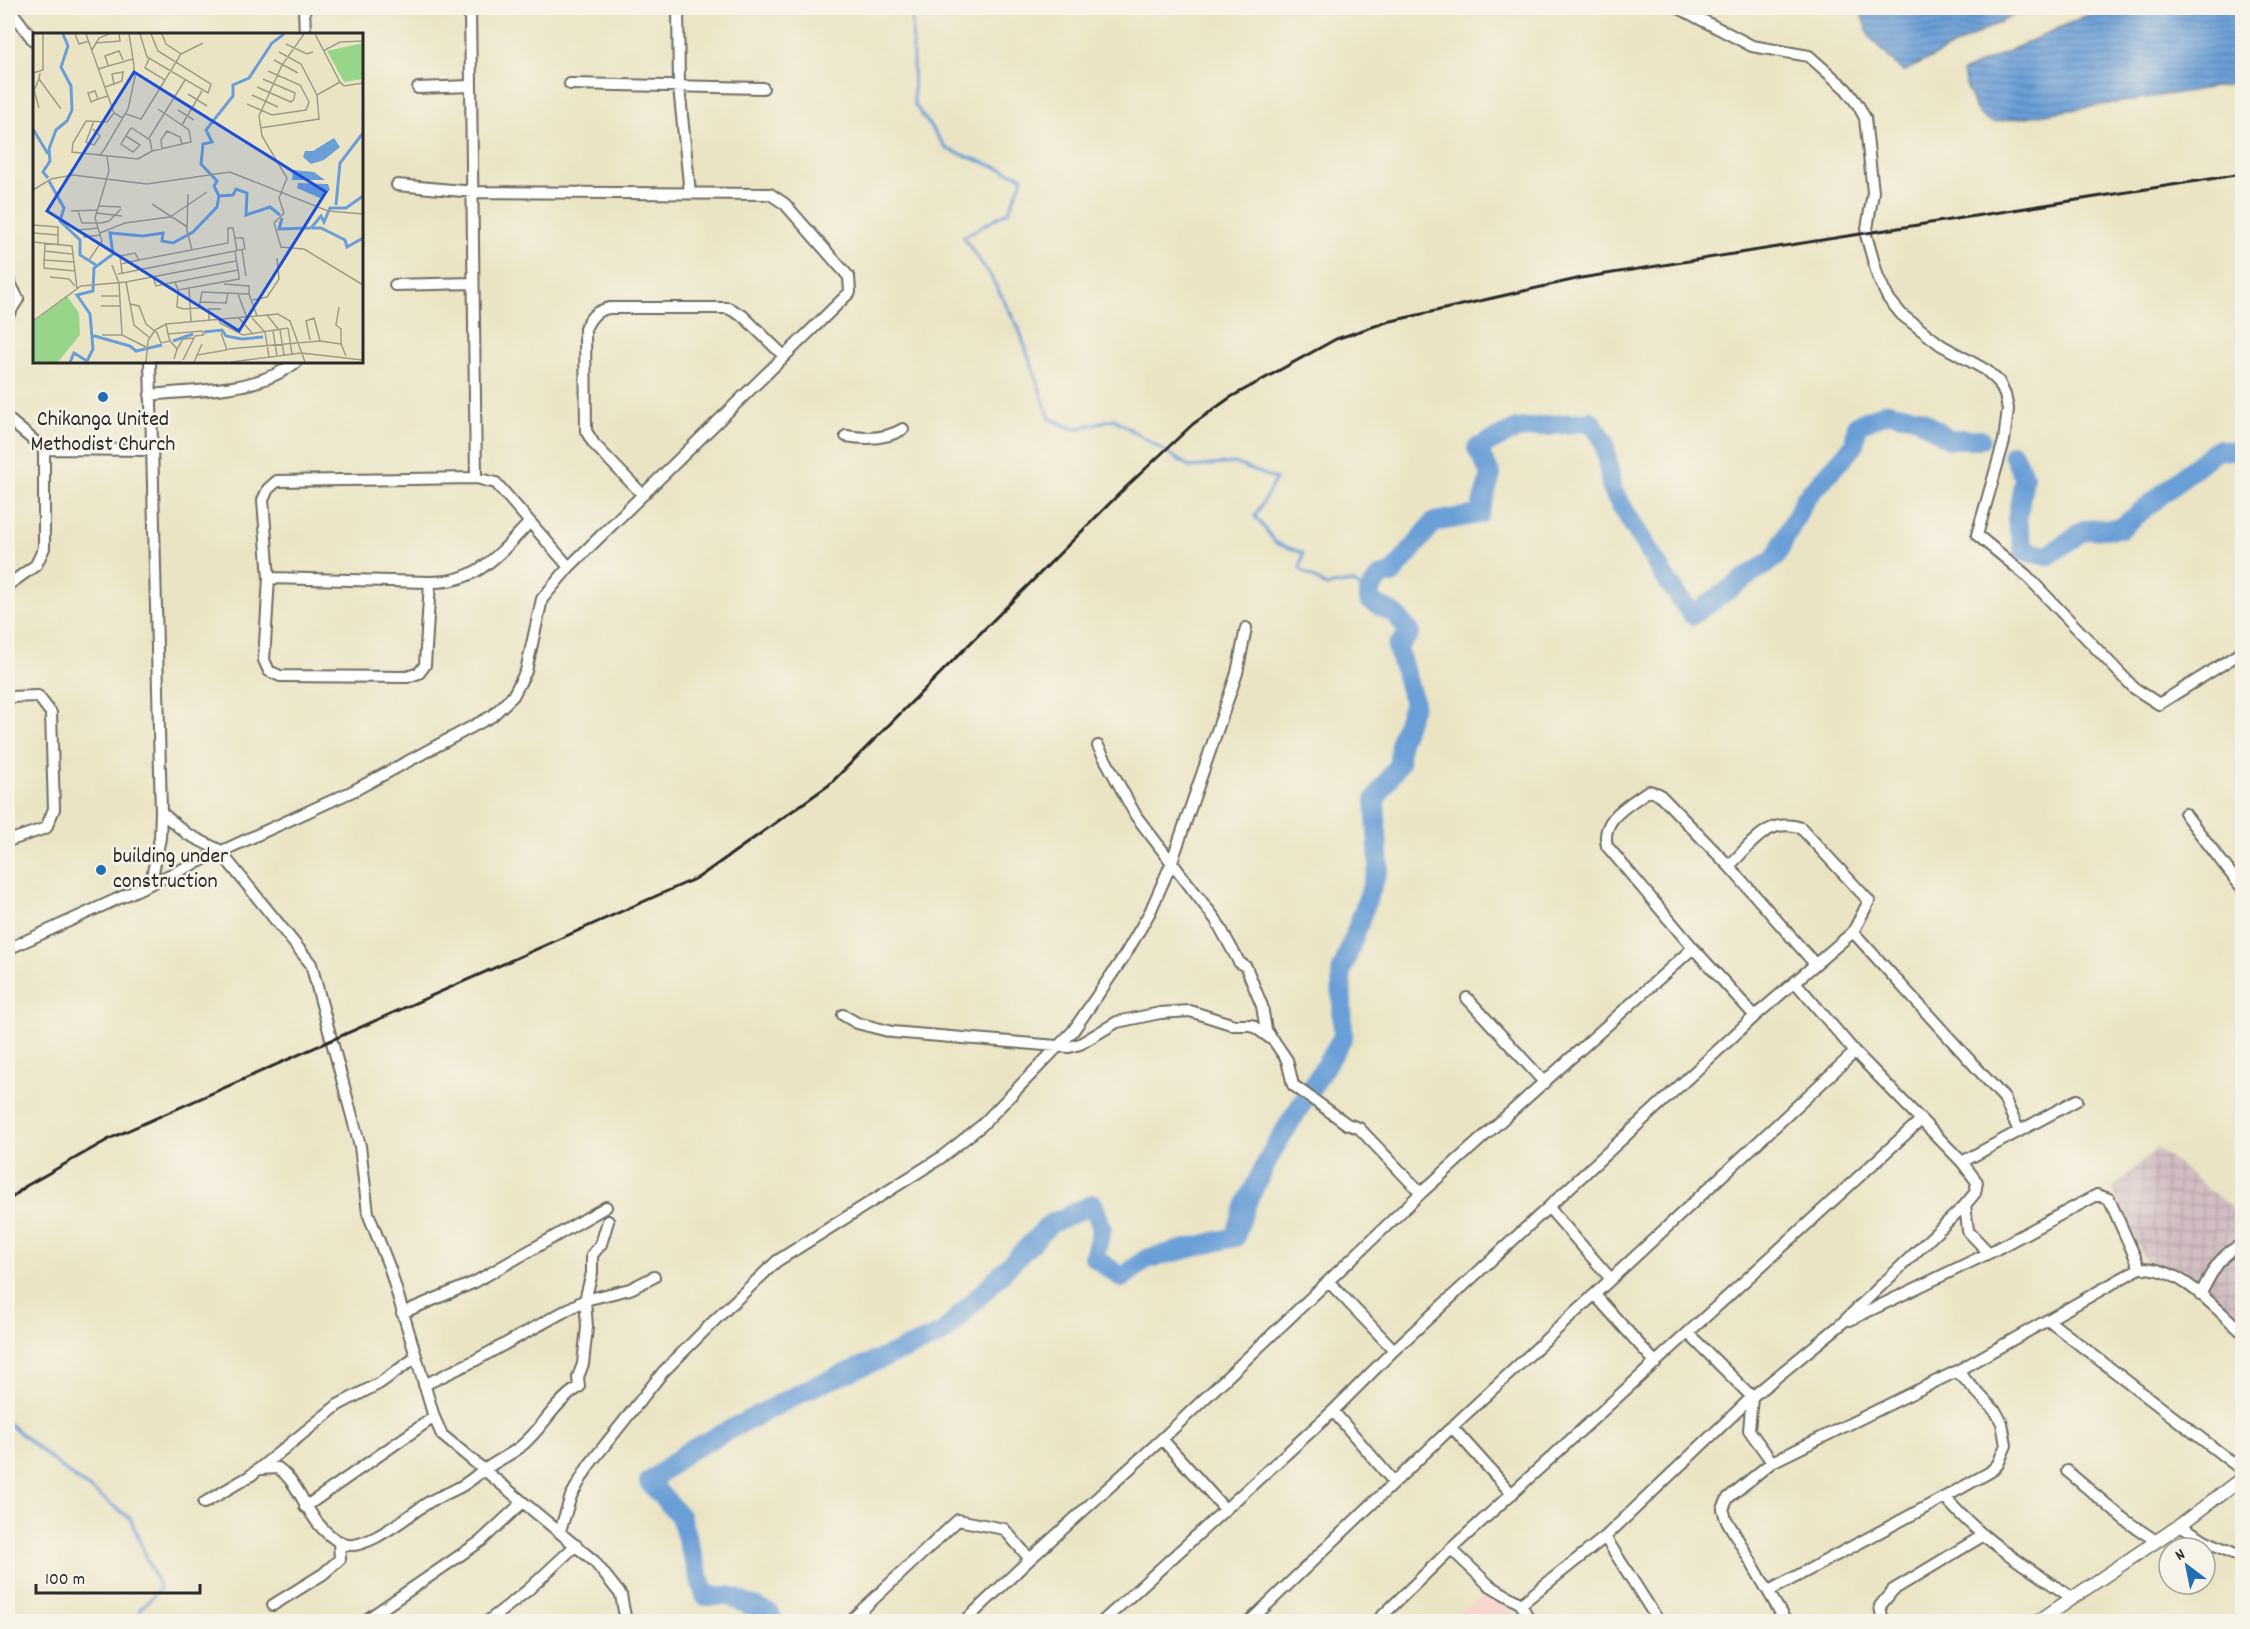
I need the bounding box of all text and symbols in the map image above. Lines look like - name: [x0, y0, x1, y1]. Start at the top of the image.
- inset map: [33, 33, 363, 363]
- marker: Chikanga United Methodist Church: [96, 390, 110, 404]
- place label: Chikanga United Methodist Church: [31, 405, 175, 461]
- place label: building under construction: [113, 842, 229, 898]
- marker: building under construction: [94, 863, 108, 877]
- north arrow: [2157, 1536, 2217, 1596]
- text: N: [2171, 1544, 2190, 1567]
- scale bar: [36, 1557, 200, 1595]
- text: 100 m: [45, 1568, 85, 1593]

